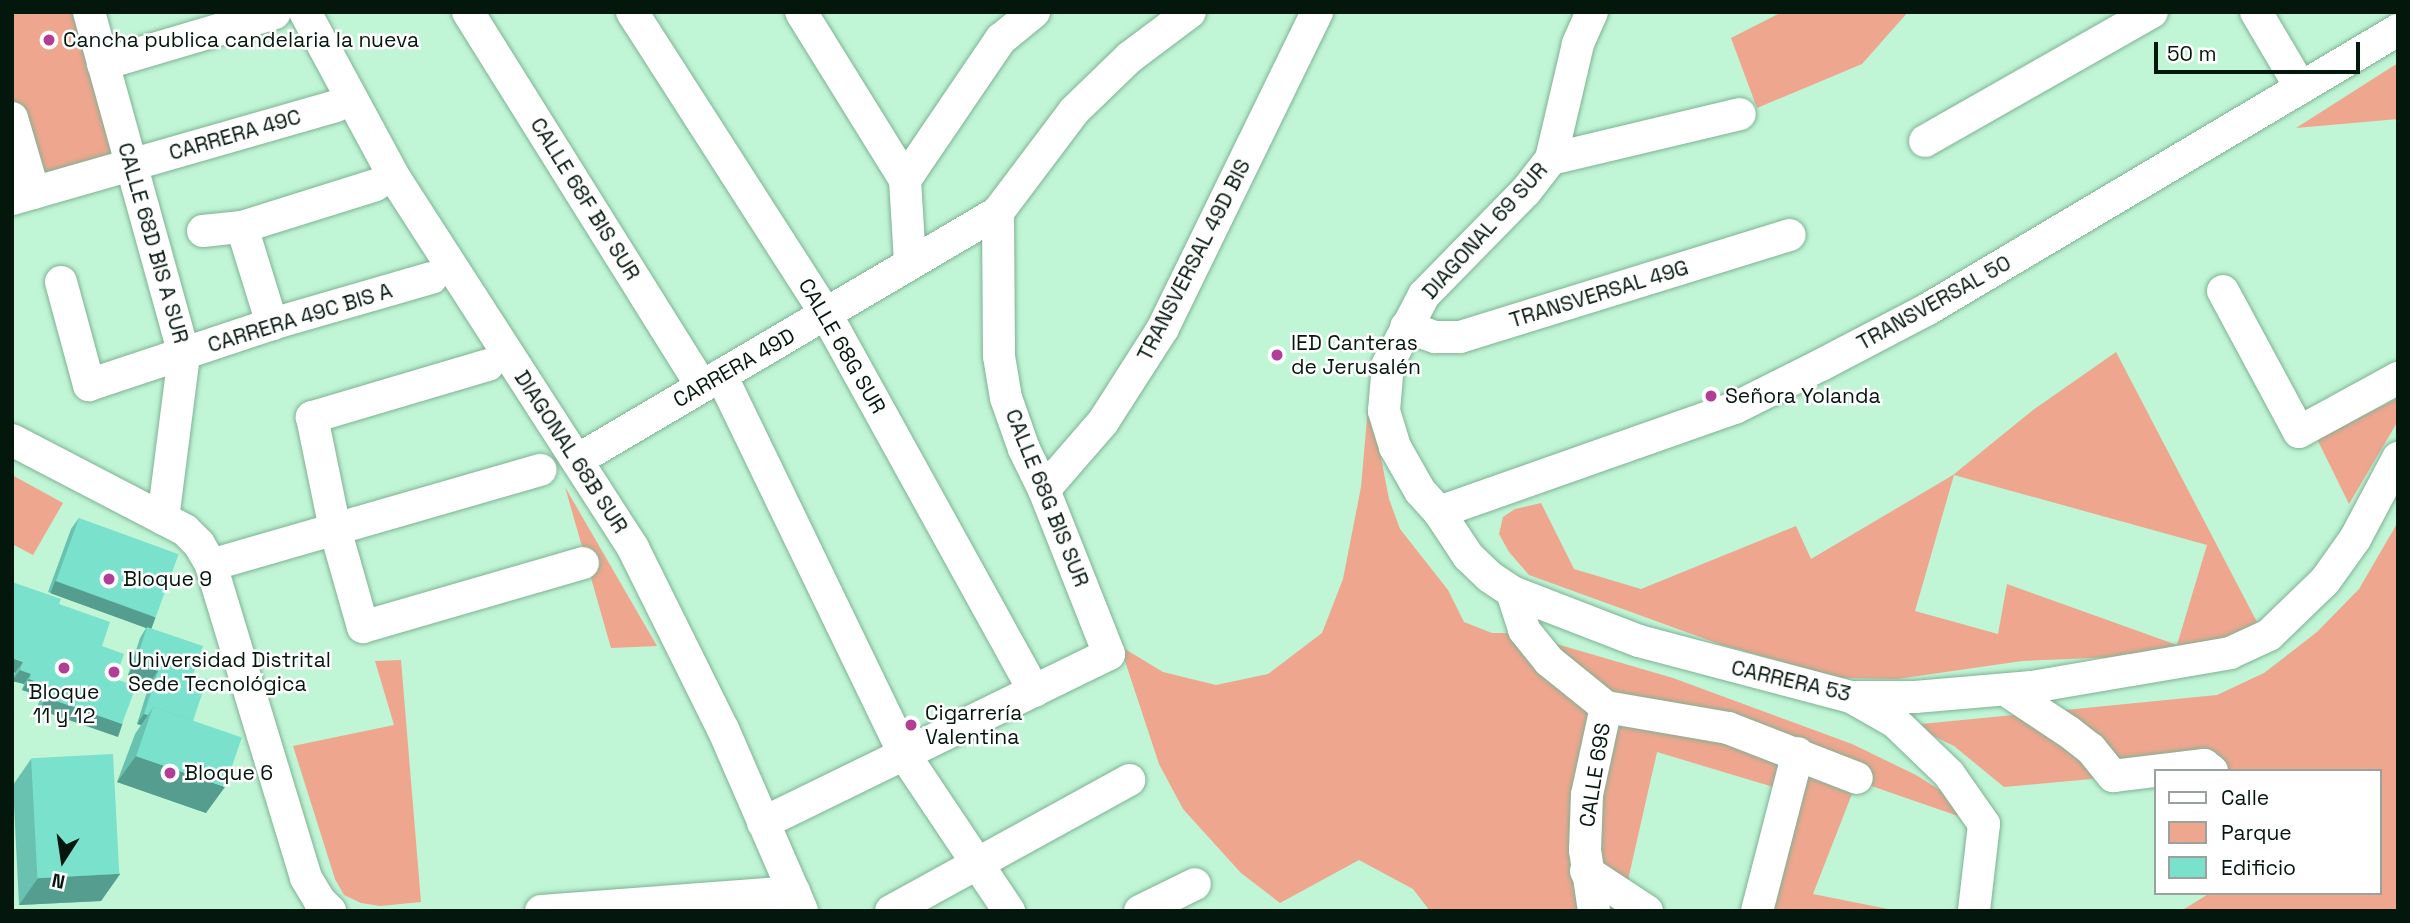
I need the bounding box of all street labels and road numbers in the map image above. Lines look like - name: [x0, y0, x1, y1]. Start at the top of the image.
- street label: CARRERA 49C: [166, 104, 304, 166]
- street label: CALLE 68F BIS SUR: [525, 113, 645, 285]
- street label: CALLE 68D BIS A SUR: [112, 140, 194, 346]
- street label: TRANSVERSAL 49D BIS: [1132, 155, 1256, 365]
- street label: DIAGONAL 69 SUR: [1417, 157, 1553, 305]
- street label: TRANSVERSAL 50: [1853, 250, 2015, 356]
- street label: TRANSVERSAL 49G: [1506, 255, 1692, 333]
- street label: CALLE 68G SUR: [793, 274, 891, 418]
- street label: CARRERA 49C BIS A: [204, 278, 396, 358]
- street label: CARRERA 49D: [669, 323, 799, 413]
- street label: DIAGONAL 68B SUR: [509, 366, 633, 538]
- street label: CALLE 68G BIS SUR: [1000, 406, 1094, 590]
- street label: CARRERA 53: [1729, 655, 1853, 707]
- street label: CALLE 69S: [1574, 721, 1616, 829]

